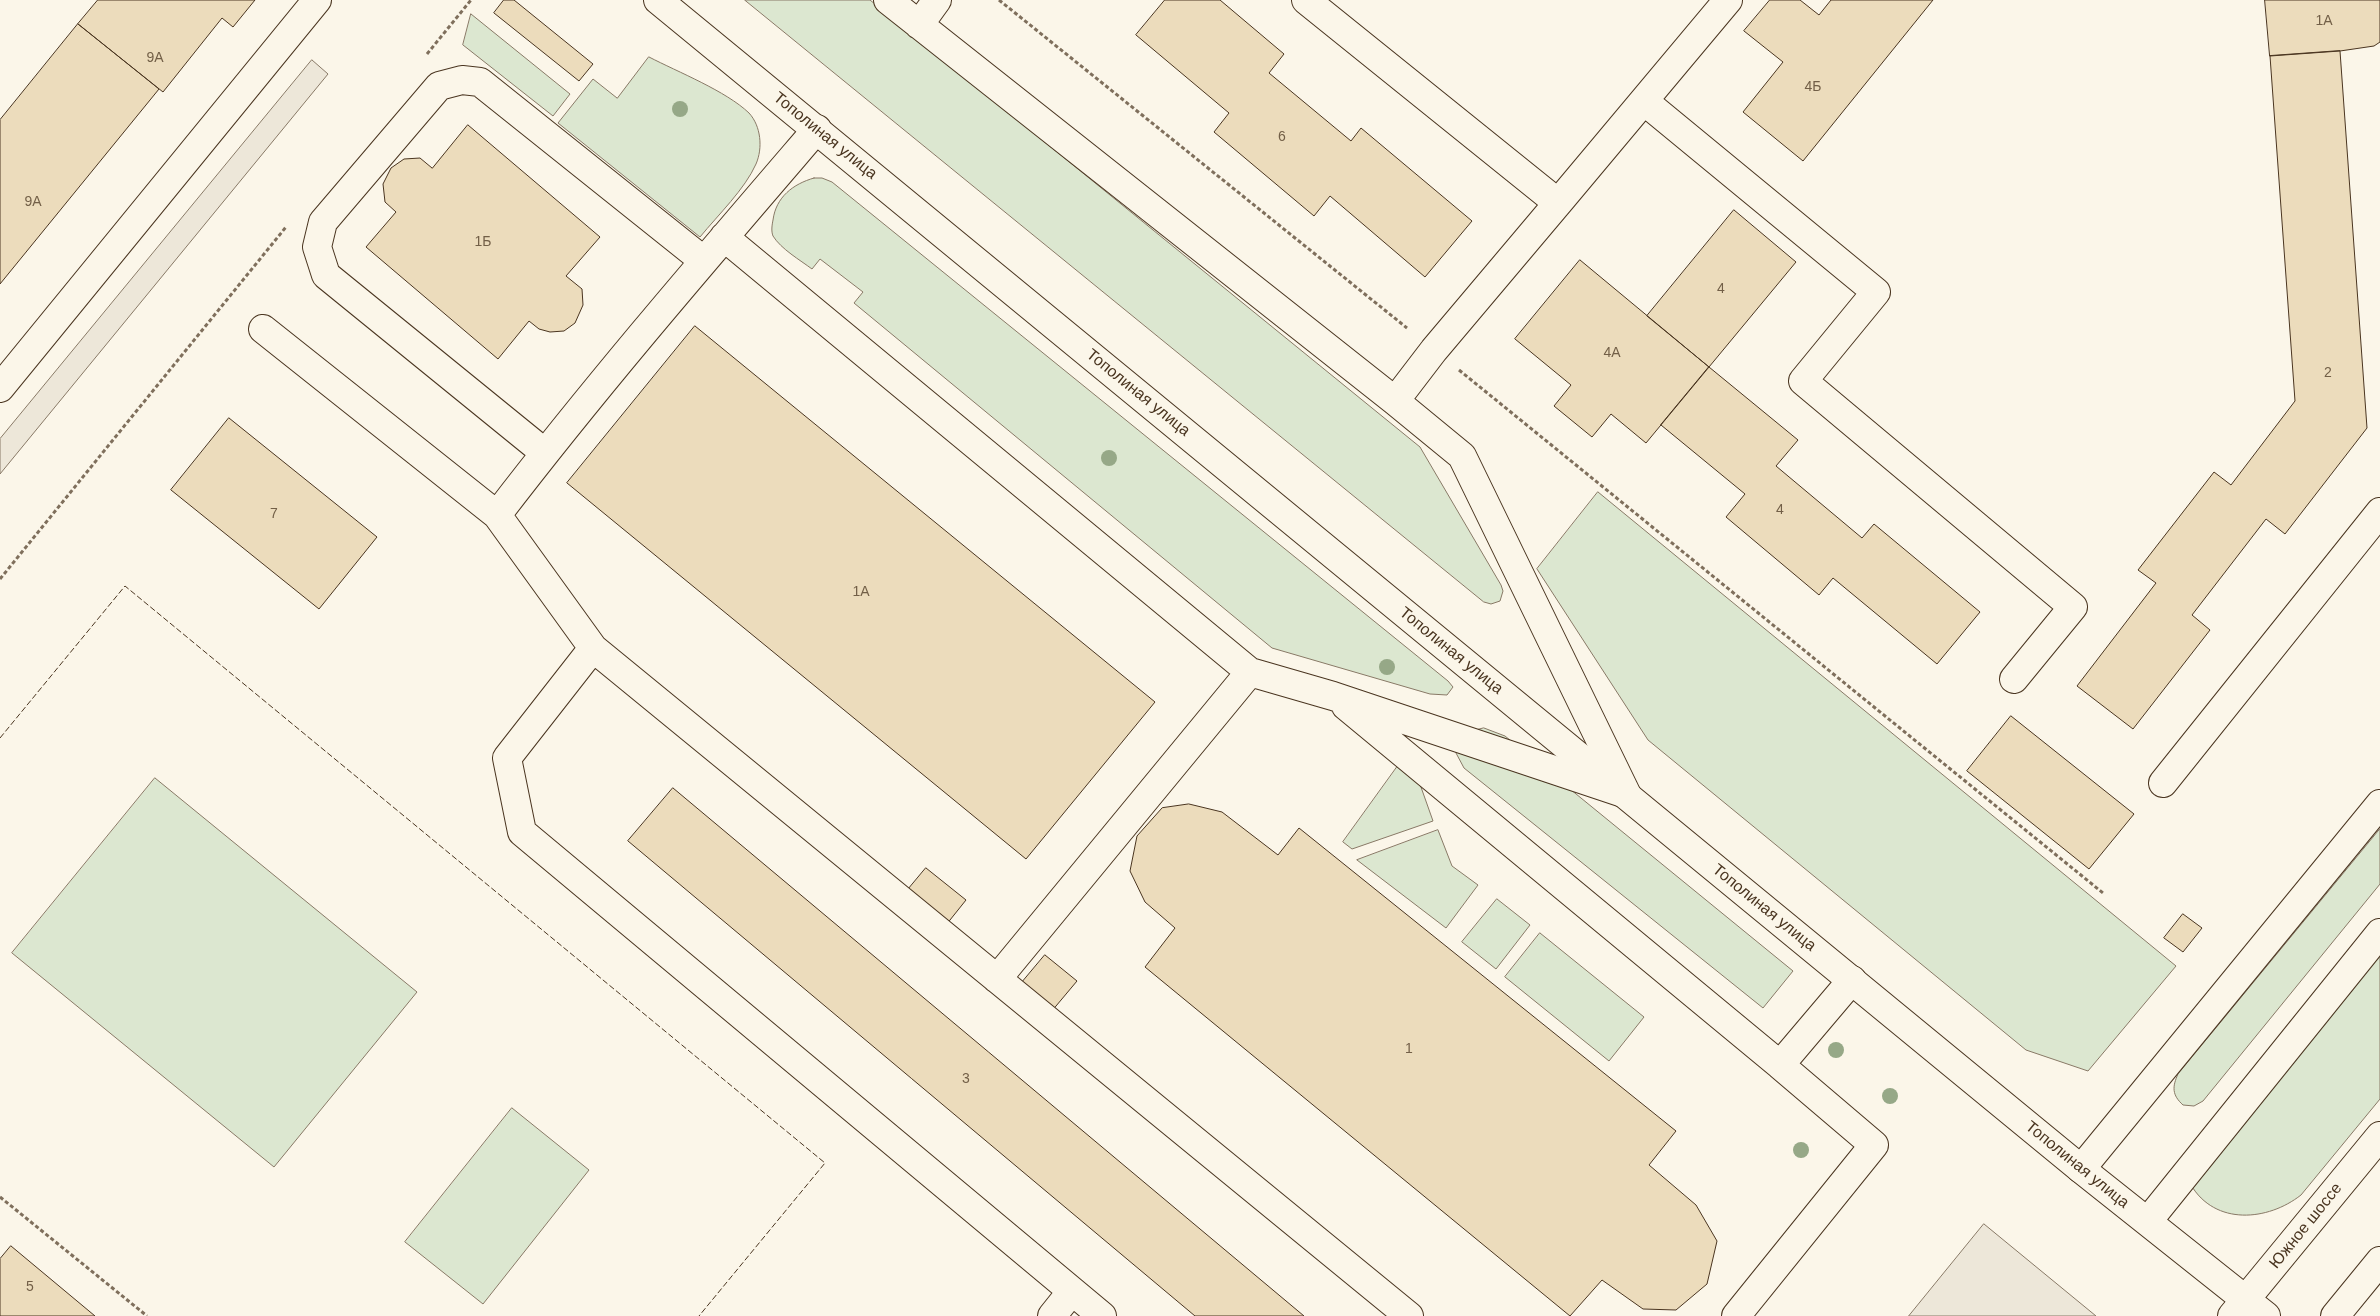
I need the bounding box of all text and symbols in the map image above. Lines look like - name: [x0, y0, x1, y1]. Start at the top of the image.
- house number: 1А: [2315, 13, 2333, 29]
- house number: 9А: [146, 50, 164, 66]
- house number: 4Б: [1805, 79, 1821, 95]
- street label: Тополиная улица: [769, 88, 881, 184]
- house number: 6: [1278, 129, 1286, 145]
- house number: 9А: [24, 194, 42, 210]
- house number: 1Б: [475, 234, 491, 250]
- house number: 4: [1717, 281, 1725, 297]
- street label: Тополиная улица: [1082, 345, 1194, 441]
- house number: 4А: [1603, 345, 1621, 361]
- house number: 2: [2324, 365, 2332, 381]
- house number: 4: [1776, 502, 1784, 518]
- house number: 7: [270, 506, 278, 522]
- house number: 1А: [852, 584, 870, 600]
- street label: Тополиная улица: [1395, 603, 1507, 699]
- street label: Тополиная улица: [1708, 860, 1820, 956]
- house number: 1: [1405, 1041, 1413, 1057]
- house number: 3: [962, 1071, 970, 1087]
- street label: Тополиная улица: [2021, 1117, 2133, 1213]
- street label: Южное шоссе: [2266, 1179, 2346, 1273]
- house number: 5: [26, 1279, 34, 1295]

